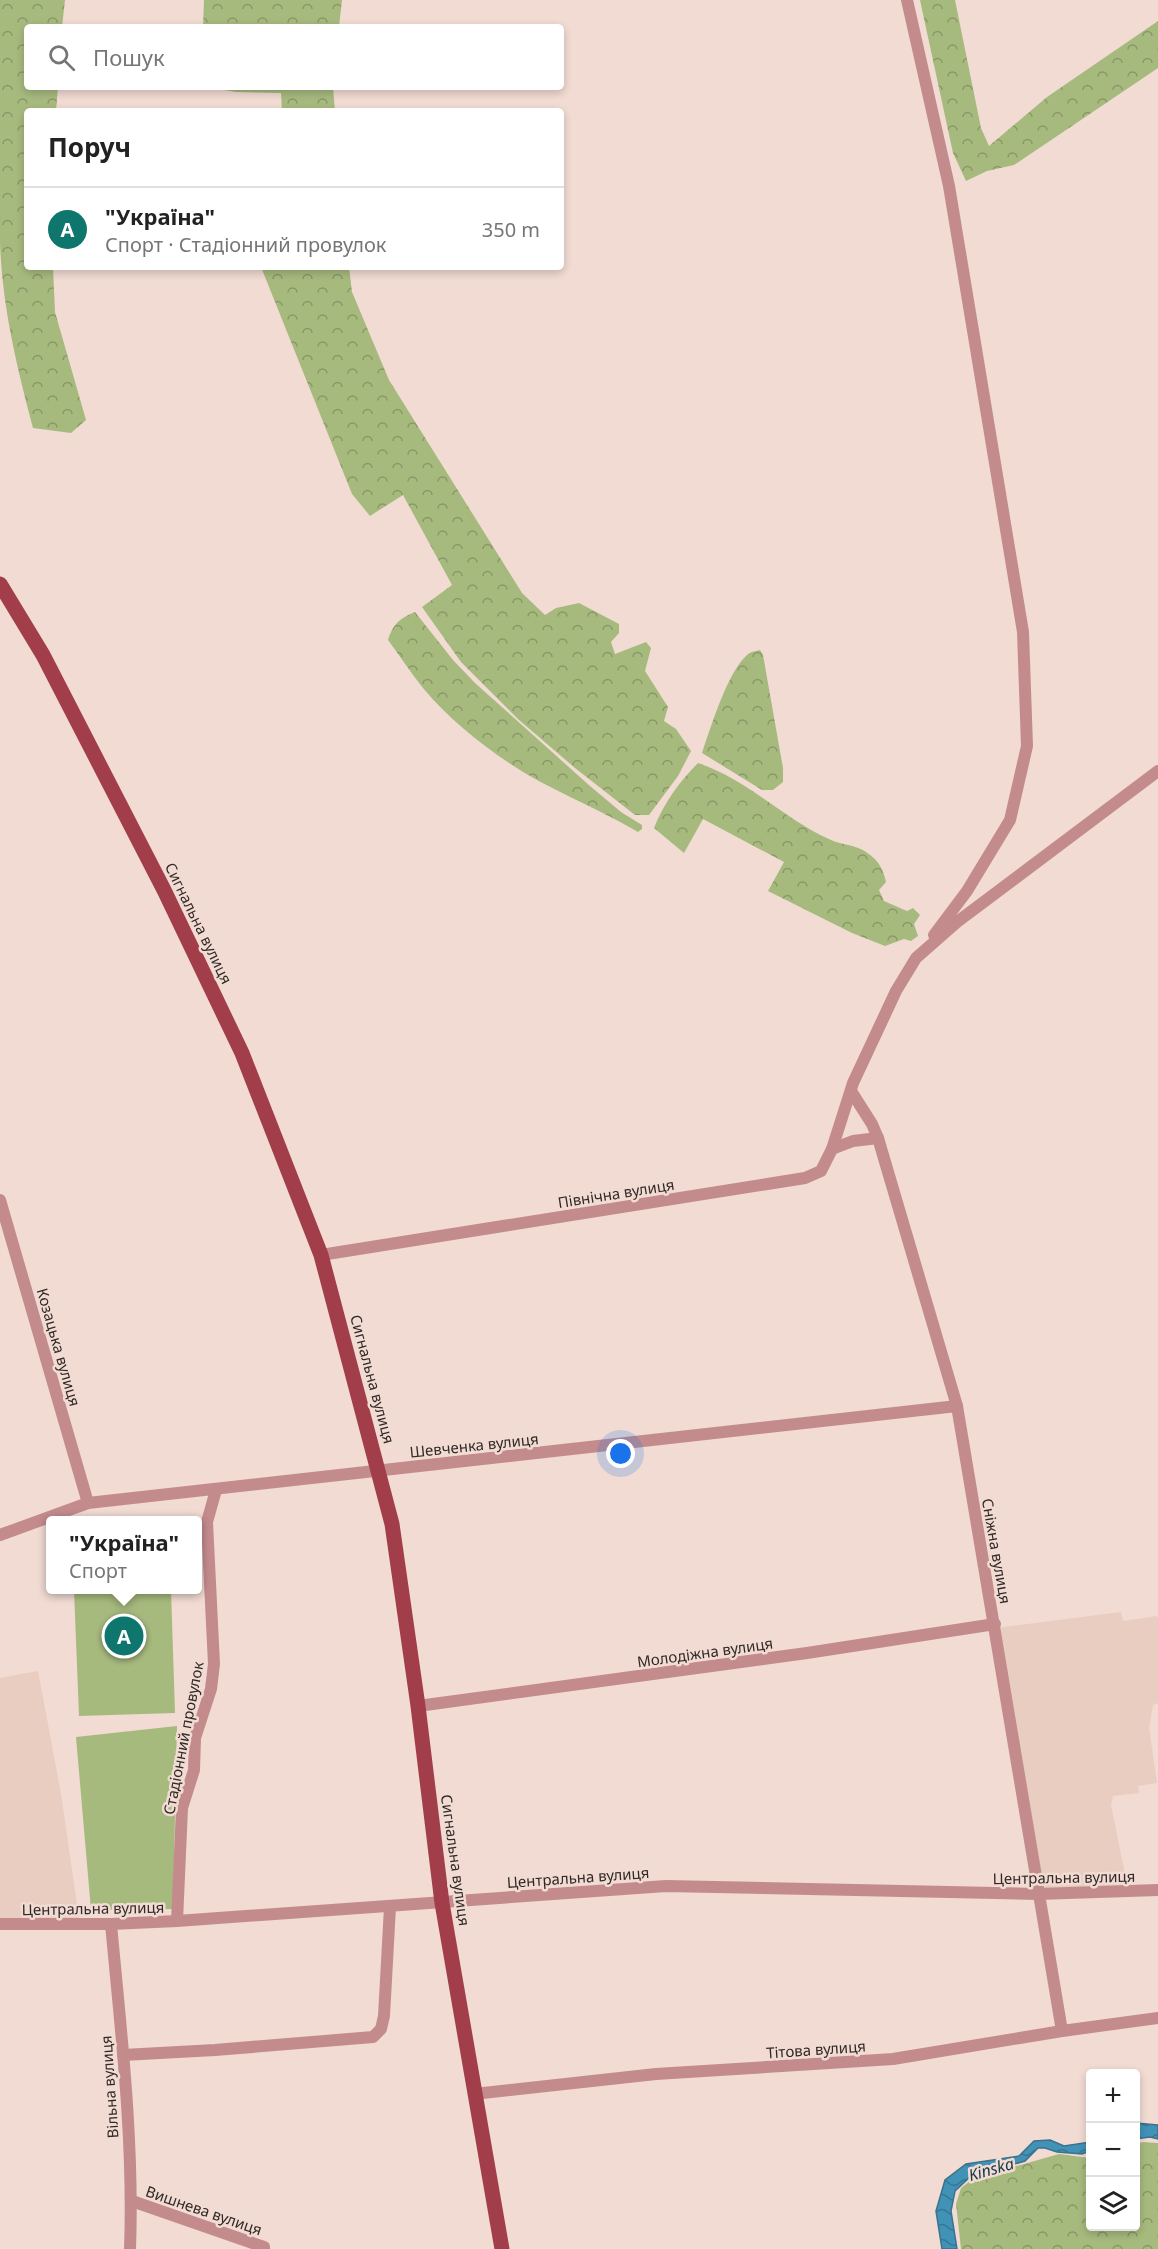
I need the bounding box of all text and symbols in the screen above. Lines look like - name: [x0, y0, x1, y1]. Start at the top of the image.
- search box: [24, 24, 564, 90]
- icon: search: [45, 41, 78, 74]
- text: Пошук: [93, 42, 165, 72]
- text: Поруч: [48, 129, 131, 165]
- text: "Україна": [105, 201, 215, 231]
- text: A: [61, 216, 74, 243]
- text: 350 m: [482, 216, 540, 243]
- text: Спорт · Стадіонний провулок: [105, 231, 386, 258]
- street label: Сигнальна вулиця: [161, 859, 237, 987]
- street label: Північна вулиця: [556, 1174, 676, 1212]
- street label: Козацька вулиця: [33, 1286, 85, 1408]
- street label: Сигнальна вулиця: [346, 1312, 400, 1446]
- street label: Шевченка вулиця: [408, 1428, 540, 1462]
- your location: [606, 1439, 635, 1468]
- street label: Сніжна вулиця: [978, 1497, 1016, 1605]
- popup: [46, 1516, 202, 1594]
- text: "Україна": [69, 1527, 179, 1557]
- text: Спорт: [69, 1557, 127, 1584]
- pin: A: [104, 1614, 144, 1658]
- street label: Молодіжна вулиця: [636, 1633, 774, 1671]
- street label: Стадіонний провулок: [158, 1660, 208, 1816]
- street label: Сигнальна вулиця: [437, 1793, 475, 1927]
- street label: Центральна вулиця: [506, 1862, 650, 1892]
- street label: Центральна вулиця: [993, 1866, 1135, 1888]
- street label: Центральна вулиця: [22, 1897, 164, 1919]
- street label: Вільна вулиця: [95, 2035, 123, 2139]
- street label: Тітова вулиця: [766, 2036, 866, 2062]
- map controls: [1086, 2069, 1140, 2231]
- button: +: [1086, 2069, 1140, 2123]
- button: −: [1086, 2123, 1140, 2177]
- water label: Kinska: [966, 2152, 1016, 2186]
- button: layers: [1086, 2177, 1140, 2231]
- street label: Вишнева вулиця: [143, 2181, 265, 2239]

